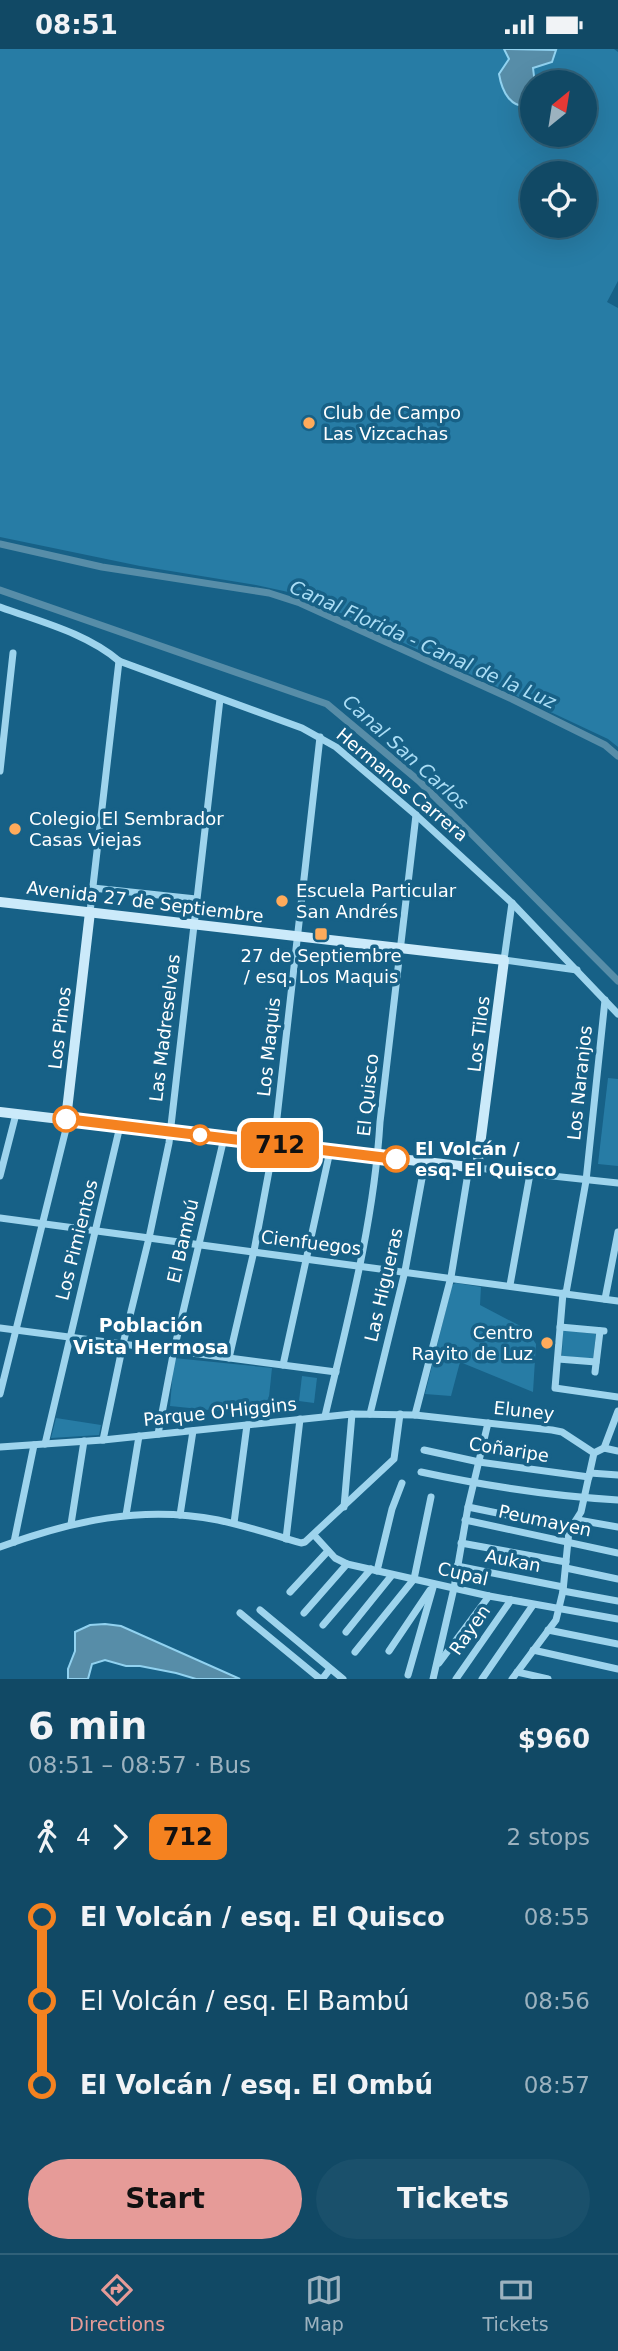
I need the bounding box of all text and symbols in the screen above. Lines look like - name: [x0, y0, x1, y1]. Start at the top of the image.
- text: 08:51: [35, 10, 118, 40]
- north arrow: [520, 70, 597, 147]
- map controls: [520, 70, 597, 238]
- button: locate: [520, 161, 597, 238]
- place label: Club de Campo Las Vizcachas: [323, 402, 461, 444]
- marker: Club de Campo Las Vizcachas: [301, 415, 317, 431]
- water label: Canal Florida - Canal de la Luz: [287, 575, 560, 713]
- water label: Canal San Carlos: [339, 690, 473, 814]
- street label: Hermanos Carrera: [332, 724, 472, 846]
- place label: Colegio El Sembrador Casas Viejas: [29, 808, 224, 850]
- marker: Colegio El Sembrador Casas Viejas: [7, 821, 23, 837]
- street label: Avenida 27 de Septiembre: [25, 877, 265, 926]
- place label: Escuela Particular San Andrés: [296, 880, 457, 922]
- marker: Escuela Particular San Andrés: [274, 893, 290, 909]
- marker: 27 de Septiembre / esq. Los Maquis: [313, 926, 329, 942]
- place label: 27 de Septiembre / esq. Los Maquis: [241, 945, 401, 987]
- street label: Las Madreselvas: [145, 953, 184, 1103]
- street label: Los Pinos: [44, 985, 75, 1070]
- street label: Los Tilos: [463, 995, 494, 1073]
- street label: Los Maquis: [253, 996, 284, 1098]
- street label: Los Naranjos: [563, 1024, 596, 1142]
- street label: El Quisco: [353, 1053, 382, 1137]
- unlabelled marker: [53, 1106, 79, 1132]
- line badge: 712: [240, 1122, 320, 1168]
- unlabelled marker: [190, 1125, 210, 1145]
- text: 712: [255, 1131, 305, 1159]
- place label: El Volcán / esq. El Quisco: [415, 1138, 557, 1180]
- marker: El Volcán / esq. El Quisco: [383, 1146, 409, 1172]
- street label: Los Pimientos: [51, 1177, 102, 1302]
- street label: El Bambú: [163, 1197, 202, 1285]
- street label: Cienfuegos: [260, 1226, 362, 1259]
- street label: Las Higueras: [360, 1226, 407, 1344]
- district label: Población Vista Hermosa: [73, 1314, 229, 1358]
- place label: Centro Rayito de Luz: [412, 1322, 533, 1364]
- marker: Centro Rayito de Luz: [539, 1335, 555, 1351]
- street label: Parque O'Higgins: [142, 1393, 298, 1430]
- street label: Eluney: [493, 1397, 556, 1424]
- street label: Coñaripe: [467, 1433, 551, 1466]
- street label: Peumayen: [497, 1500, 593, 1541]
- street label: Aukan: [483, 1545, 543, 1576]
- street label: Cupal: [436, 1557, 491, 1590]
- street label: Rayen: [445, 1601, 494, 1659]
- text: 6 min: [28, 1704, 147, 1748]
- text: $960: [518, 1724, 590, 1754]
- text: 08:51 – 08:57 · Bus: [28, 1752, 251, 1778]
- icon: walk: [28, 1818, 66, 1856]
- icon: forward: [101, 1818, 139, 1856]
- text: 712: [163, 1823, 213, 1851]
- text: 4: [76, 1824, 91, 1850]
- text: 2 stops: [506, 1824, 590, 1850]
- text: El Volcán / esq. El Quisco: [80, 1902, 445, 1932]
- text: 08:55: [524, 1904, 590, 1930]
- text: El Volcán / esq. El Bambú: [80, 1986, 409, 2016]
- text: 08:56: [524, 1988, 590, 2014]
- text: El Volcán / esq. El Ombú: [80, 2070, 433, 2100]
- text: 08:57: [524, 2072, 590, 2098]
- button: Start: [28, 2159, 302, 2239]
- button: Tickets: [316, 2159, 590, 2239]
- tab: Directions: [69, 2271, 165, 2335]
- tab: Map: [304, 2271, 344, 2335]
- tab: Tickets: [483, 2271, 549, 2335]

